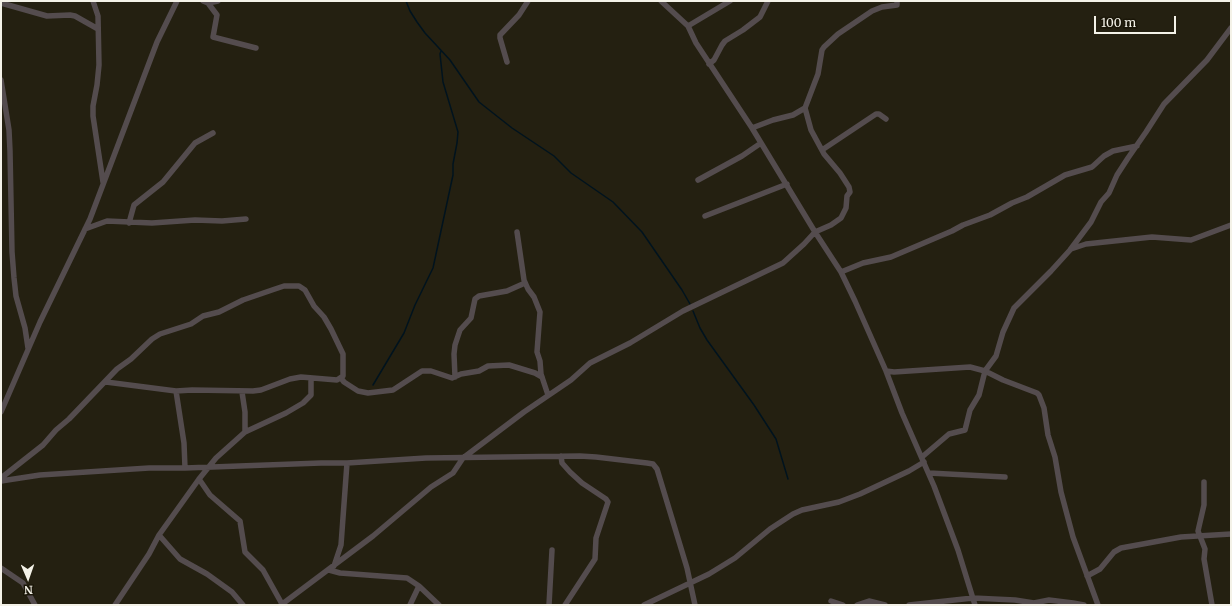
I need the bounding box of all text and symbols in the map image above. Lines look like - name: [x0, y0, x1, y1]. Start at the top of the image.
- scale bar: [1096, 8, 1178, 34]
- text: 100 m: [1101, 15, 1136, 30]
- north arrow: [8, 558, 48, 598]
- text: N: [24, 583, 33, 597]

